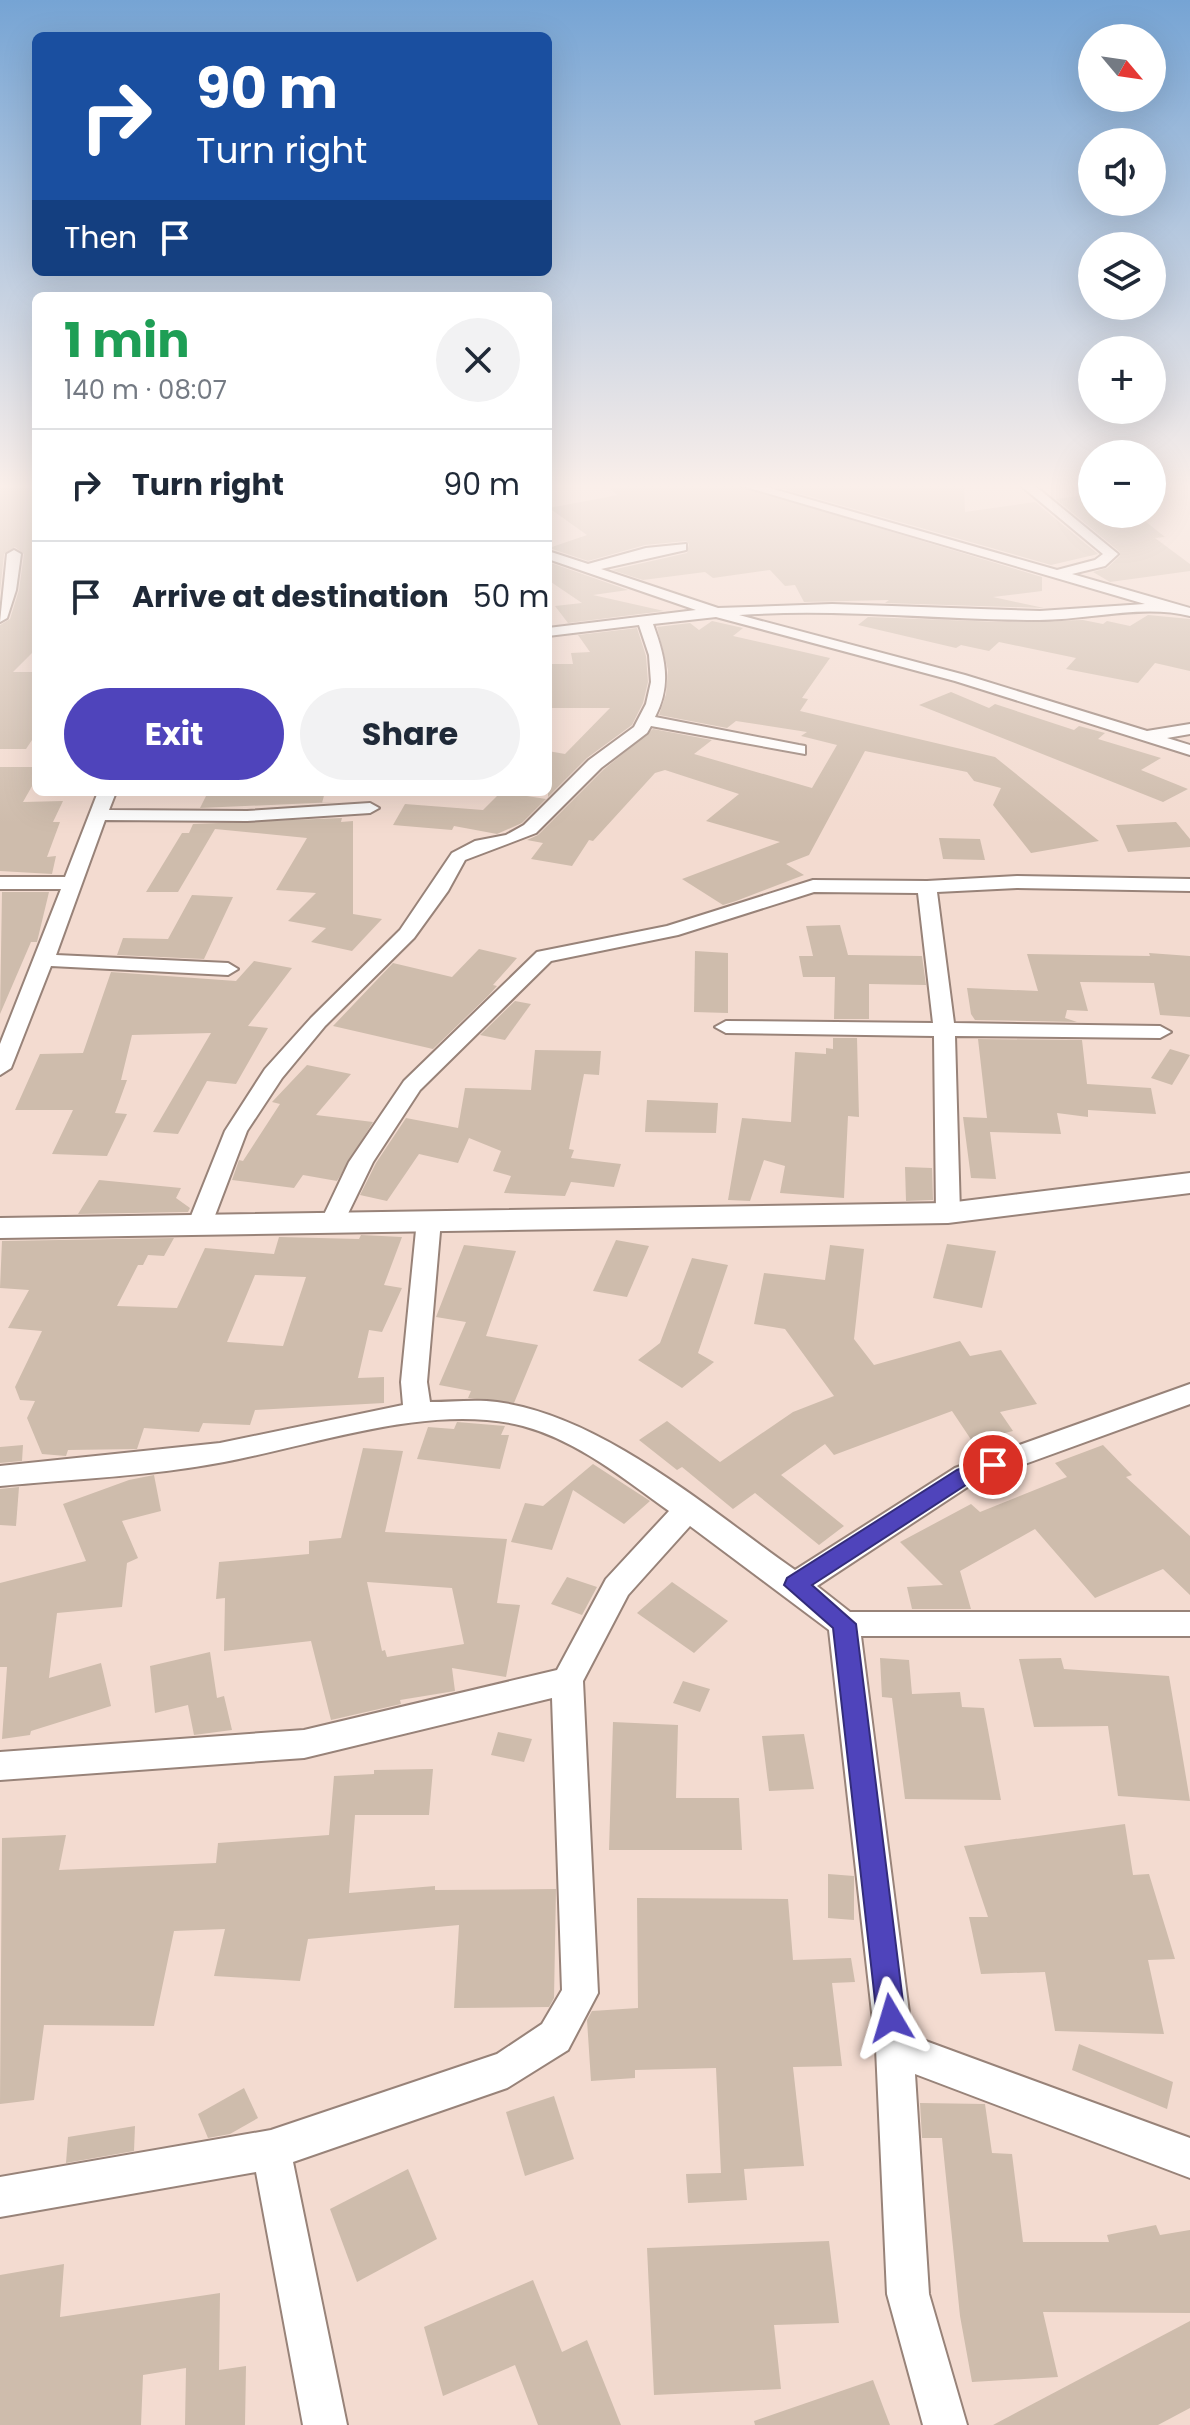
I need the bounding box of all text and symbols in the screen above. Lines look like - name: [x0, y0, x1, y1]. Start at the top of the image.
- north arrow: [1078, 24, 1166, 112]
- map controls: [1078, 24, 1166, 528]
- text: 90 m: [196, 49, 338, 128]
- icon: right: [64, 64, 168, 168]
- text: Turn right: [196, 125, 367, 176]
- button: sound: [1078, 128, 1166, 216]
- text: Then: [64, 216, 137, 259]
- icon: arrive: [153, 216, 197, 260]
- button: layers: [1078, 232, 1166, 320]
- text: 1 min: [64, 307, 190, 374]
- button: close: [436, 318, 520, 402]
- button: +: [1078, 336, 1166, 424]
- text: 140 m · 08:07: [64, 372, 227, 408]
- button: −: [1078, 440, 1166, 528]
- icon: right: [64, 463, 108, 507]
- text: Turn right: [132, 463, 284, 506]
- text: 90 m: [443, 463, 520, 506]
- icon: arrive: [64, 575, 108, 619]
- text: Arrive at destination: [132, 575, 449, 618]
- text: 50 m: [473, 575, 549, 618]
- button: Exit: [64, 688, 284, 780]
- button: Share: [300, 688, 520, 780]
- pin: [959, 1431, 1027, 1499]
- icon: arrive: [971, 1443, 1015, 1487]
- position arrow: [849, 1976, 933, 2060]

